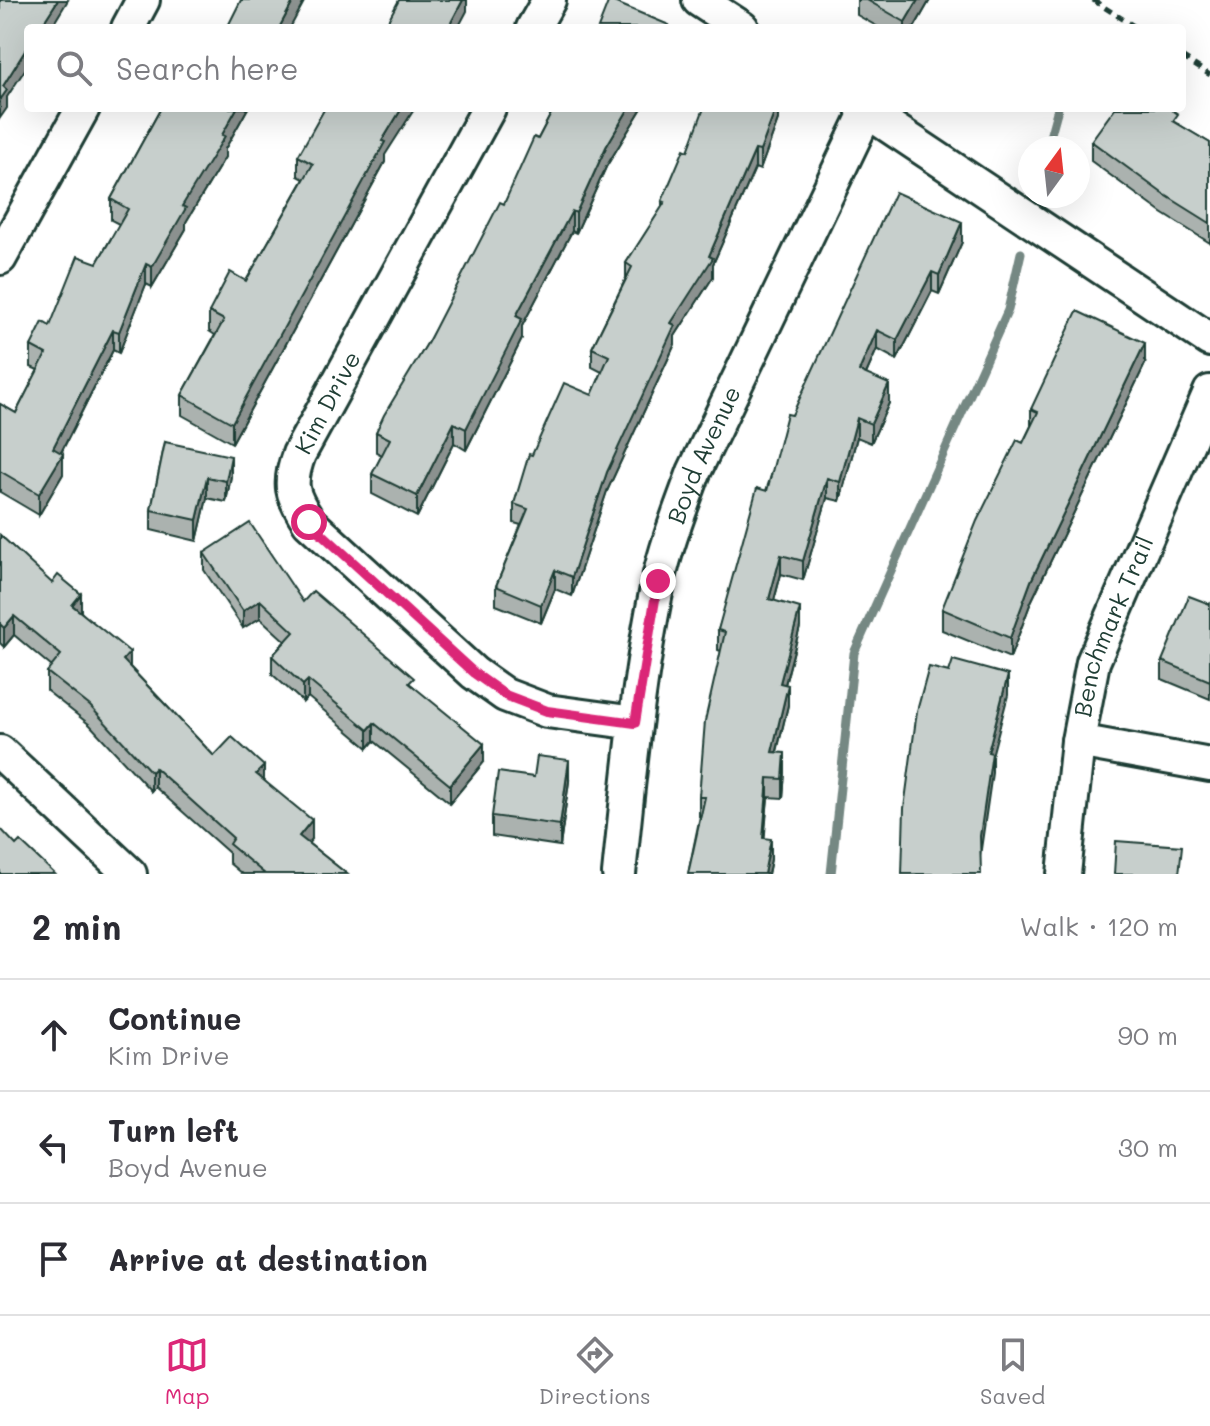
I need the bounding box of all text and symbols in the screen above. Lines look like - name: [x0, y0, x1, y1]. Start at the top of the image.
- search box: [24, 24, 1186, 112]
- icon: search: [52, 46, 96, 90]
- text: Search here: [116, 48, 299, 88]
- north arrow: [1018, 136, 1090, 208]
- street label: Kim Drive: [287, 346, 367, 459]
- street label: Boyd Avenue: [659, 381, 747, 528]
- route start: [291, 504, 327, 540]
- street label: Benchmark Trail: [1066, 531, 1160, 719]
- route end: [640, 563, 676, 599]
- text: 2 min: [32, 904, 121, 949]
- text: Walk · 120 m: [1019, 909, 1178, 943]
- text: Continue: [108, 998, 241, 1038]
- icon: ahead: [32, 1013, 76, 1057]
- text: 90 m: [1118, 1018, 1178, 1052]
- text: Kim Drive: [108, 1038, 230, 1072]
- text: Turn left: [108, 1110, 239, 1150]
- icon: left: [32, 1125, 76, 1169]
- text: 30 m: [1118, 1130, 1178, 1164]
- text: Boyd Avenue: [108, 1150, 268, 1184]
- icon: arrive: [32, 1237, 76, 1281]
- text: Arrive at destination: [108, 1239, 428, 1279]
- tab: Map: [165, 1333, 210, 1410]
- tab: Directions: [539, 1333, 651, 1410]
- tab: Saved: [980, 1333, 1045, 1410]

